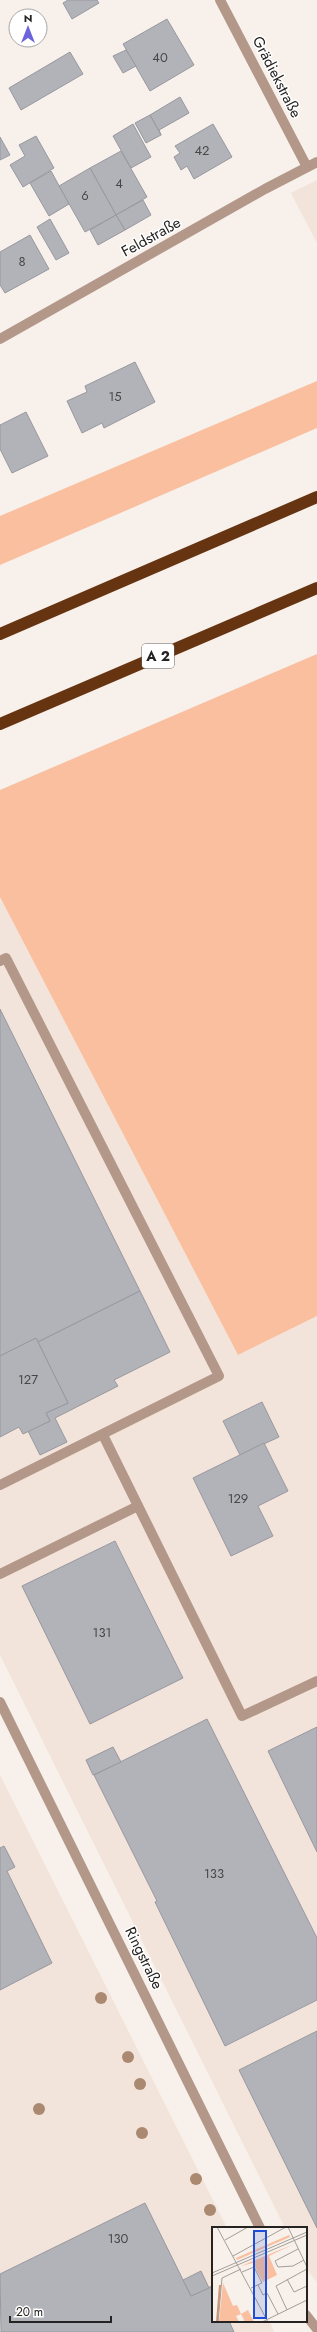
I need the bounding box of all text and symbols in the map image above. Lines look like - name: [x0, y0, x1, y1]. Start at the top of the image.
- north arrow: [8, 8, 48, 48]
- text: N: [24, 10, 32, 26]
- street label: Grädiekstraße: [247, 32, 307, 122]
- house number: 40: [152, 48, 168, 67]
- house number: 42: [195, 141, 209, 160]
- house number: 4: [115, 174, 123, 193]
- house number: 6: [81, 186, 89, 205]
- street label: Feldstraße: [117, 211, 185, 262]
- house number: 8: [18, 252, 26, 271]
- house number: 15: [108, 387, 122, 406]
- road number: A 2: [142, 644, 174, 668]
- house number: 127: [18, 1370, 38, 1389]
- house number: 129: [228, 1489, 248, 1508]
- house number: 131: [93, 1623, 111, 1642]
- house number: 133: [204, 1864, 224, 1883]
- street label: Ringstraße: [119, 1923, 169, 1993]
- inset map: [212, 2227, 307, 2322]
- house number: 130: [108, 2229, 129, 2248]
- scale bar: [10, 2298, 111, 2324]
- text: 20 m: [16, 2303, 43, 2321]

